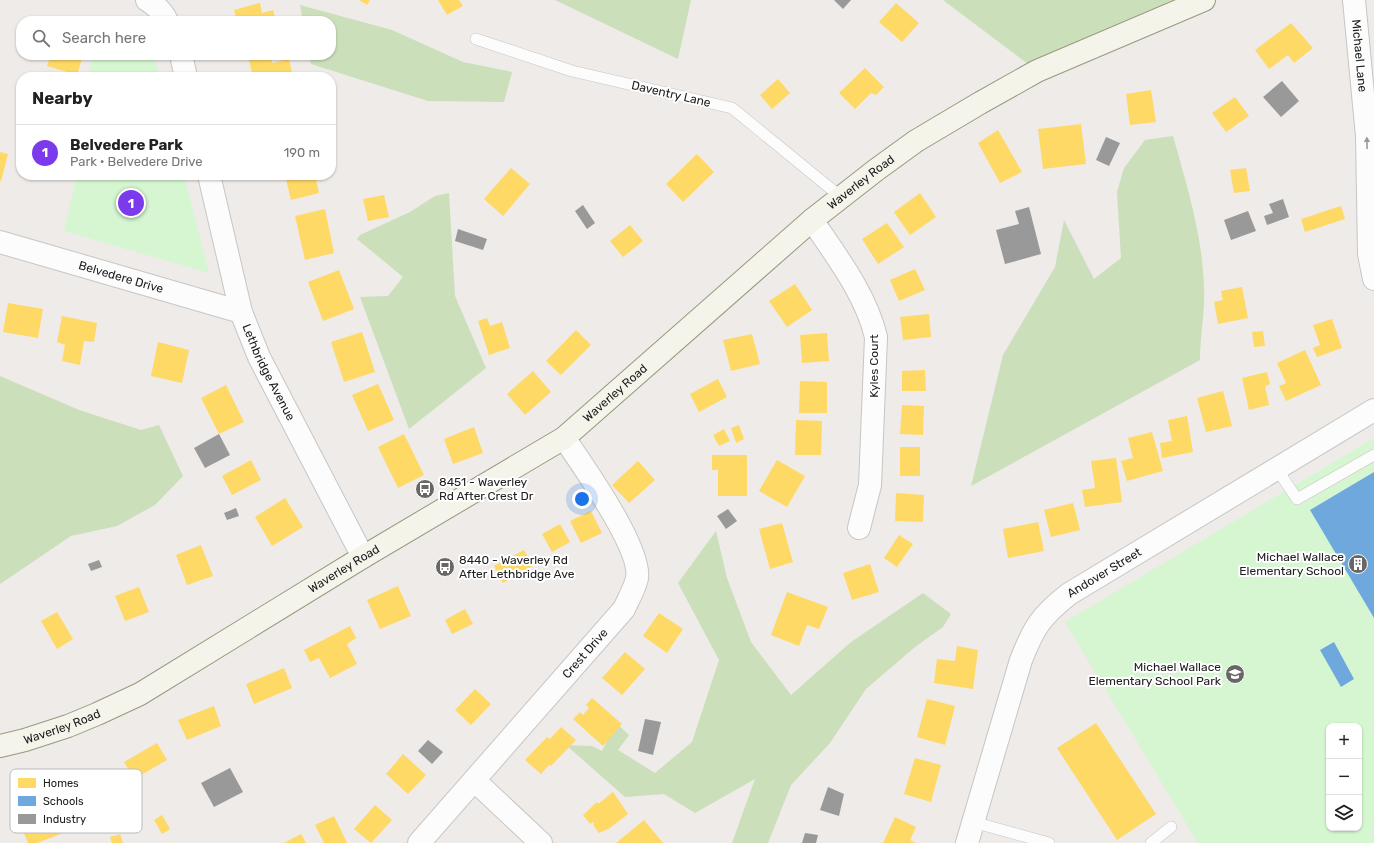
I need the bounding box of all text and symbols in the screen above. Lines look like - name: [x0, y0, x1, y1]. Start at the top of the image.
- search box: [16, 16, 336, 60]
- street label: Michael Lane: [1349, 19, 1370, 93]
- icon: search: [30, 27, 52, 49]
- text: Search here: [62, 29, 146, 47]
- street label: Daventry Lane: [630, 78, 712, 110]
- text: Nearby: [32, 88, 93, 108]
- text: Belvedere Park: [70, 136, 183, 154]
- one-way arrow: [1364, 136, 1370, 149]
- text: 1: [42, 145, 48, 160]
- text: 190 m: [284, 145, 320, 160]
- street label: Waverley Road: [825, 152, 897, 212]
- text: Park · Belvedere Drive: [70, 154, 203, 169]
- pin: 1: [118, 188, 144, 218]
- street label: Belvedere Drive: [77, 258, 165, 296]
- street label: Lethbridge Avenue: [239, 322, 298, 423]
- street label: Kyles Court: [867, 334, 881, 398]
- street label: Waverley Road: [580, 361, 650, 425]
- place label: 8451 - Waverley Rd After Crest Dr: [439, 475, 534, 503]
- bus stop icon: 8451 - Waverley Rd After Crest Dr: [414, 478, 436, 500]
- your location: [572, 489, 592, 509]
- street label: Waverley Road: [306, 542, 382, 596]
- street label: Andover Street: [1065, 545, 1144, 601]
- place label: Michael Wallace Elementary School: [1239, 550, 1344, 578]
- place label: 8440 - Waverley Rd After Lethbridge Ave: [459, 553, 575, 581]
- building icon: Michael Wallace Elementary School: [1347, 553, 1369, 575]
- bus stop icon: 8440 - Waverley Rd After Lethbridge Ave: [434, 556, 456, 578]
- street label: Crest Drive: [559, 625, 611, 681]
- place label: Michael Wallace Elementary School Park: [1088, 660, 1222, 688]
- school or university icon: Michael Wallace Elementary School Park: [1224, 663, 1246, 685]
- street label: Waverley Road: [22, 706, 103, 747]
- map controls: [1326, 723, 1362, 831]
- button: +: [1326, 723, 1362, 759]
- button: −: [1326, 759, 1362, 795]
- legend: [10, 769, 142, 833]
- text: Homes: [43, 777, 79, 790]
- text: Schools: [43, 795, 84, 808]
- button: layers: [1326, 795, 1362, 831]
- text: Industry: [43, 813, 86, 826]

